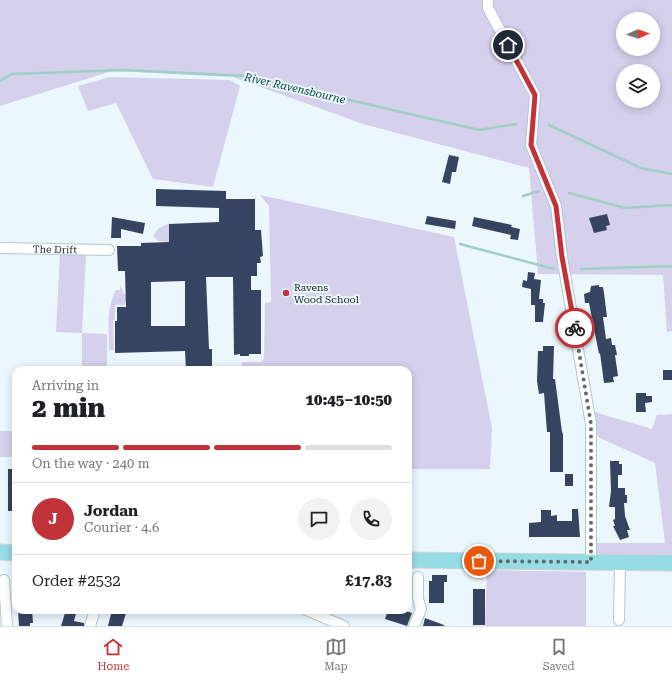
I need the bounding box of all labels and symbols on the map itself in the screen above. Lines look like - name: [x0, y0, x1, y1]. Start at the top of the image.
- north arrow: [616, 12, 660, 56]
- pin: [491, 28, 525, 62]
- water label: River Ravensbourne: [242, 70, 347, 107]
- street label: The Drift: [33, 244, 77, 255]
- place label: Ravens Wood School: [294, 282, 359, 305]
- marker: Ravens Wood School: [281, 288, 291, 298]
- courier: [555, 308, 595, 348]
- pin: [462, 544, 496, 578]

